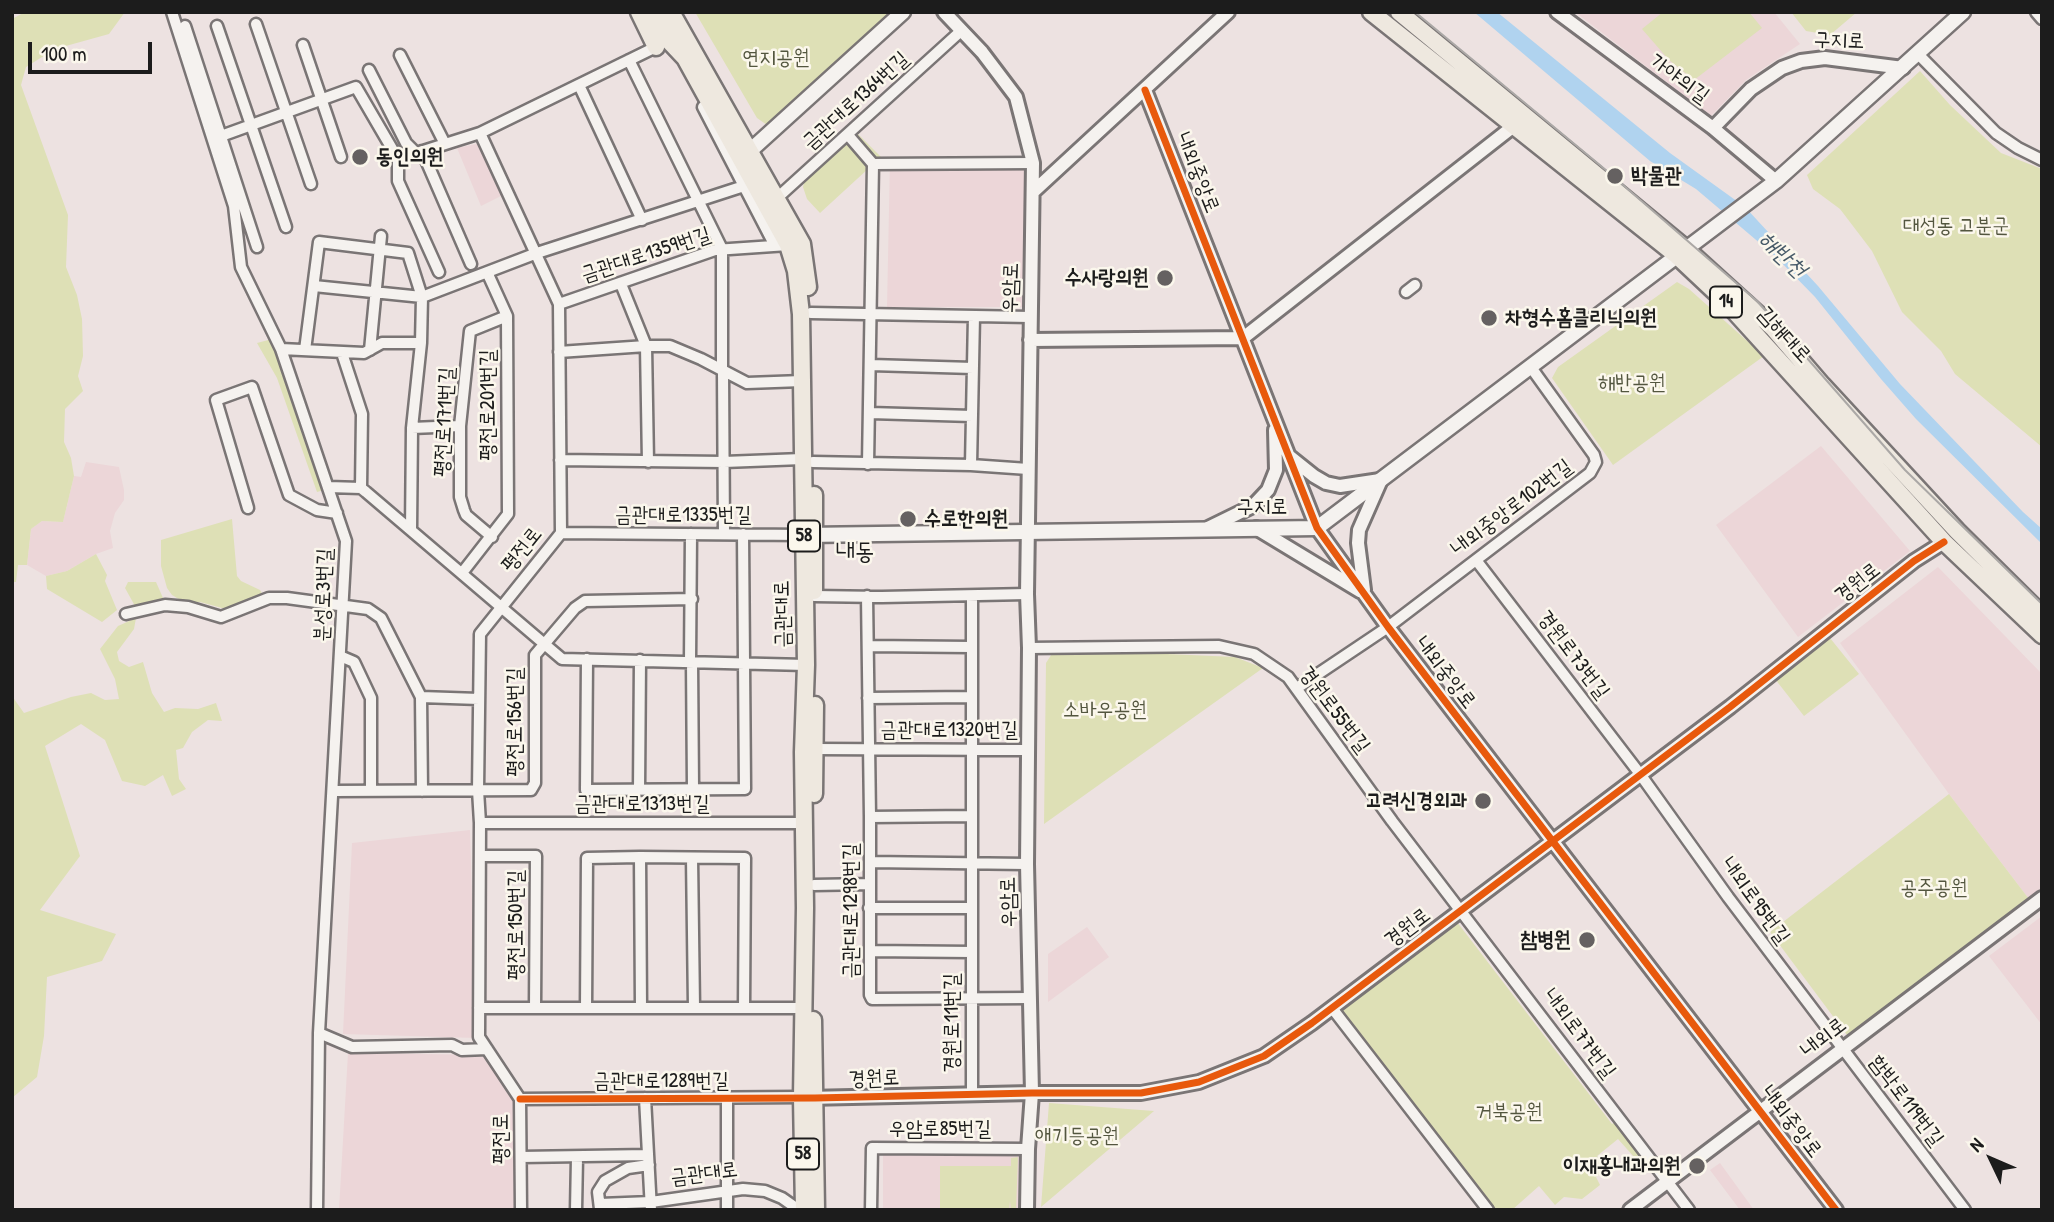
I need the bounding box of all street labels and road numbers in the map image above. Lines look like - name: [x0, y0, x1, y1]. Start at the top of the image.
- street label: 구지로: [1813, 28, 1865, 54]
- street label: 금관대로1364번길: [798, 47, 914, 155]
- street label: 가야의길: [1644, 49, 1714, 109]
- street label: 내외중앙로: [1169, 129, 1225, 217]
- street label: 금관대로1359번길: [578, 222, 714, 288]
- street label: 우암로: [998, 262, 1024, 314]
- road number: 14: [1710, 286, 1742, 318]
- street label: 김해대로: [1752, 301, 1816, 369]
- street label: 평전로201번길: [475, 349, 501, 461]
- street label: 평전로171번길: [430, 366, 460, 478]
- street label: 내외중앙로102번길: [1446, 454, 1578, 562]
- street label: 구지로: [1237, 494, 1287, 520]
- street label: 금관대로1335번길: [615, 502, 751, 528]
- road number: 58: [788, 520, 820, 552]
- street label: 평전로: [496, 522, 548, 578]
- street label: 분성로3번길: [310, 548, 338, 642]
- street label: 경원로: [1830, 557, 1886, 609]
- street label: 금관대로: [770, 580, 796, 648]
- street label: 경원로73번길: [1532, 606, 1614, 704]
- street label: 내외중앙로: [1409, 632, 1481, 714]
- street label: 경원로55번길: [1293, 662, 1375, 758]
- street label: 평전로156번길: [502, 667, 528, 777]
- street label: 금관대로1320번길: [880, 717, 1018, 743]
- street label: 금관대로1313번길: [574, 791, 710, 817]
- street label: 금관대로1298번길: [838, 843, 864, 979]
- street label: 내외로95번길: [1715, 853, 1795, 949]
- street label: 평전로150번길: [503, 870, 529, 980]
- street label: 우암로: [996, 876, 1022, 928]
- street label: 경원로: [1380, 903, 1436, 953]
- street label: 경원로11번길: [939, 973, 965, 1073]
- street label: 내외로77번길: [1537, 984, 1621, 1084]
- street label: 내외로: [1796, 1012, 1852, 1064]
- street label: 함박로119번길: [1864, 1051, 1948, 1151]
- street label: 경원로: [848, 1066, 900, 1092]
- street label: 금관대로1289번길: [593, 1068, 729, 1094]
- street label: 내외중앙로: [1755, 1081, 1827, 1163]
- street label: 평전로: [488, 1114, 514, 1164]
- street label: 우암로85번길: [889, 1116, 991, 1142]
- road number: 58: [787, 1138, 819, 1170]
- street label: 금관대로: [669, 1157, 739, 1191]

